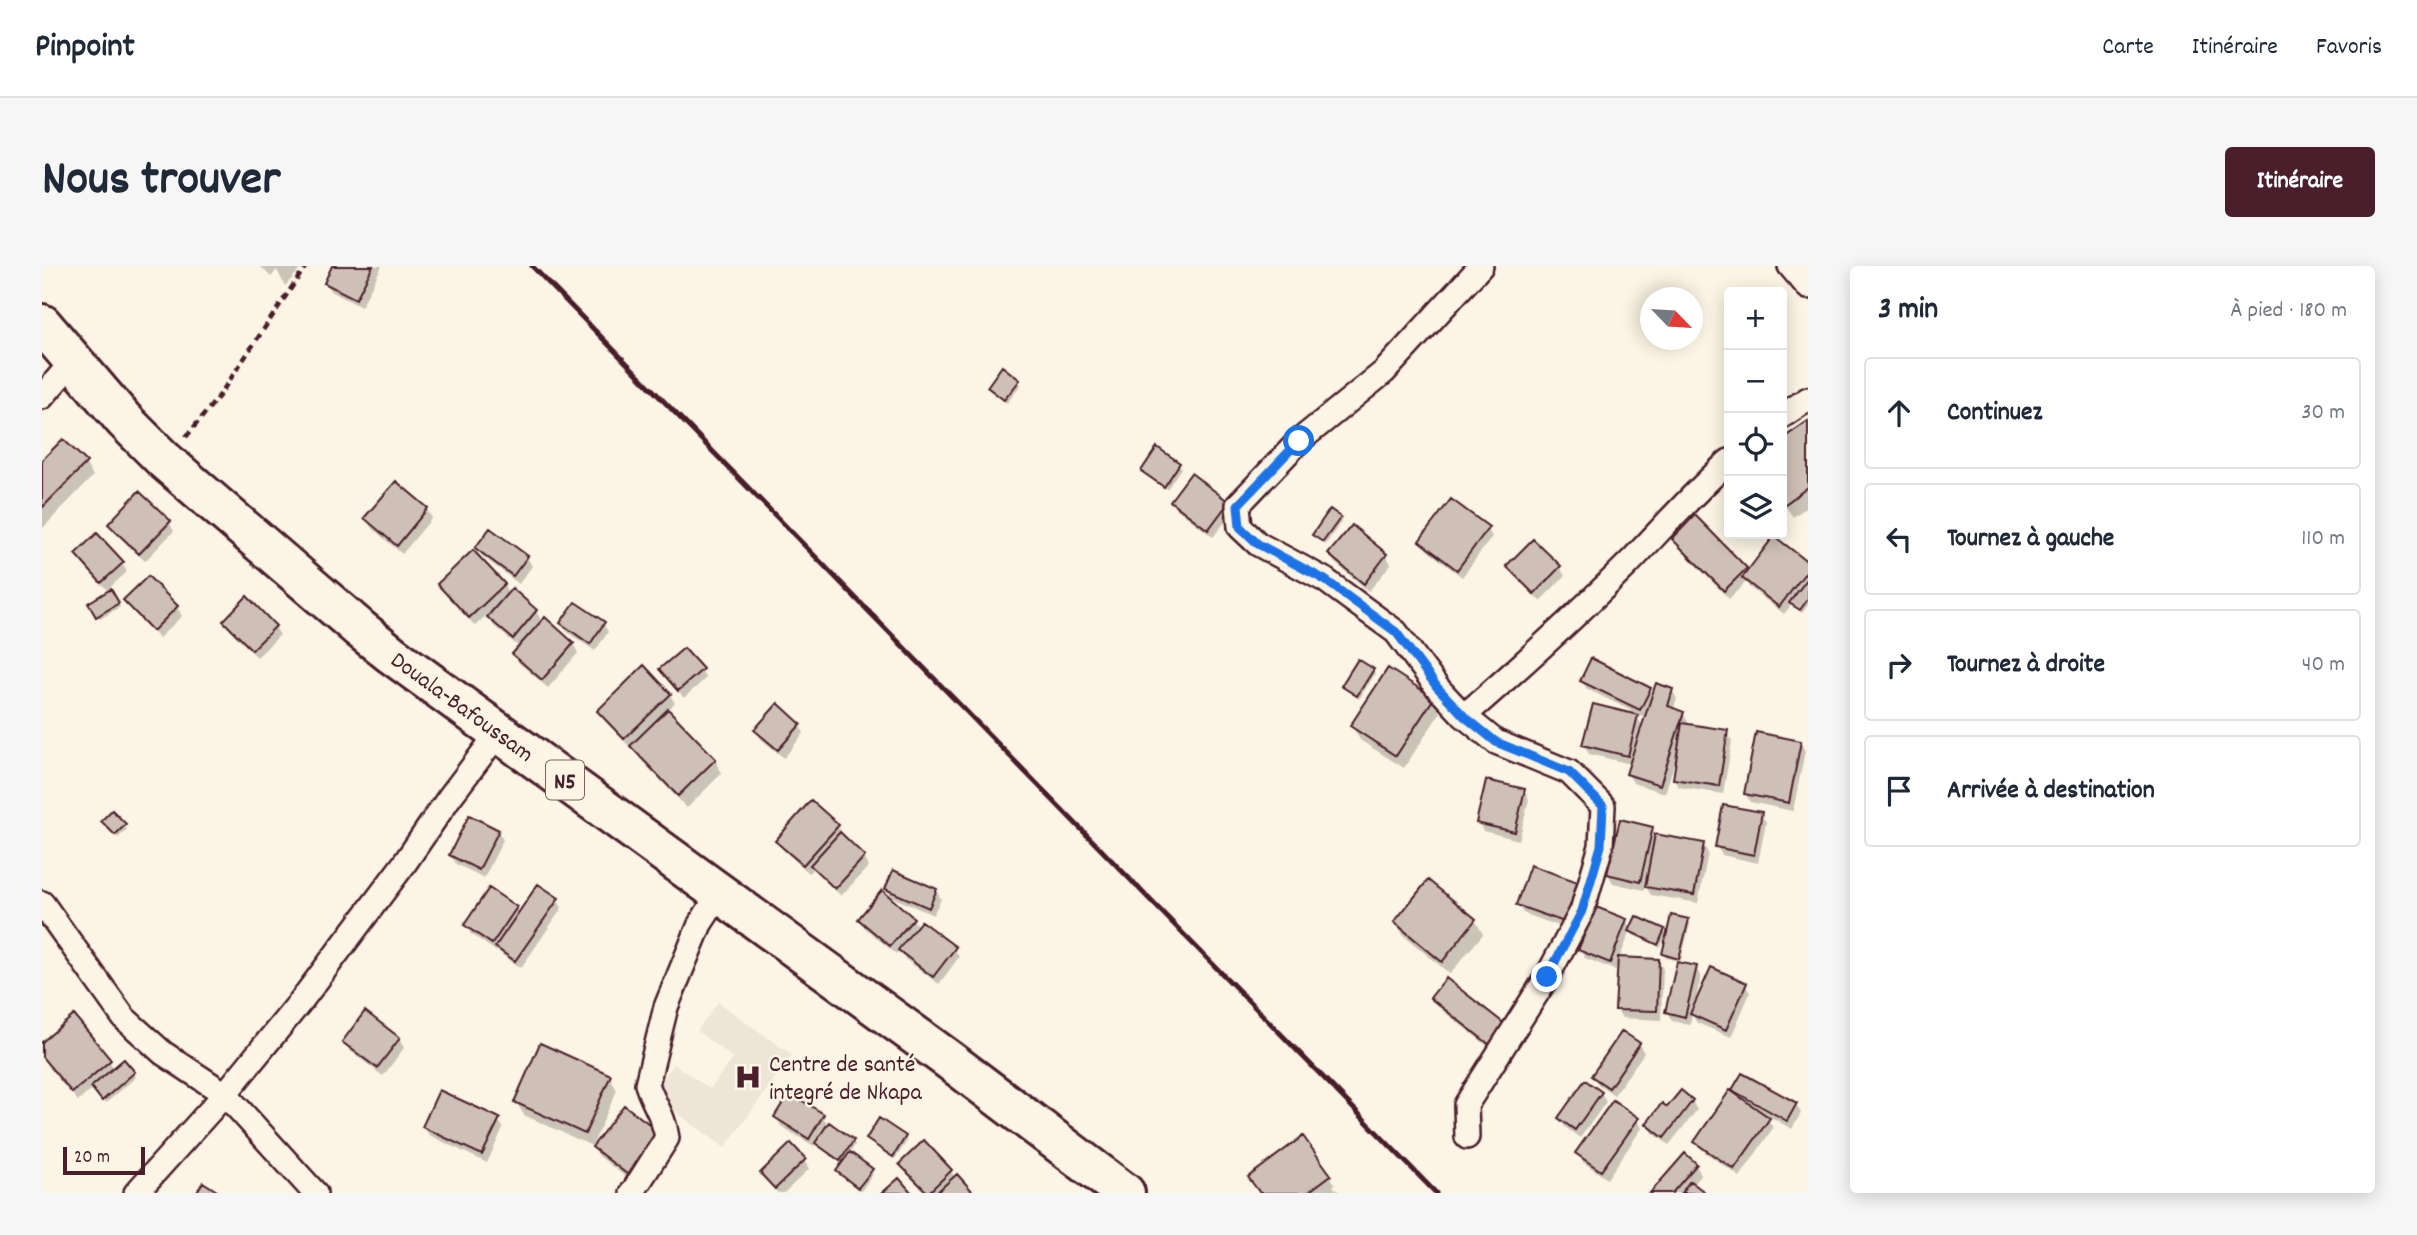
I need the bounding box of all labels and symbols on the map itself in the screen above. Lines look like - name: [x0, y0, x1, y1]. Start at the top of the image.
- north arrow: [1640, 287, 1703, 350]
- route start: [1283, 425, 1314, 456]
- street label: Douala-Bafoussam: [383, 645, 540, 772]
- road number: N5: [546, 760, 584, 800]
- route end: [1531, 961, 1562, 992]
- place label: Centre de santé integré de Nkapa: [769, 1049, 922, 1111]
- hospital icon: Centre de santé integré de Nkapa: [733, 1062, 763, 1092]
- scale bar: [63, 1144, 145, 1176]

